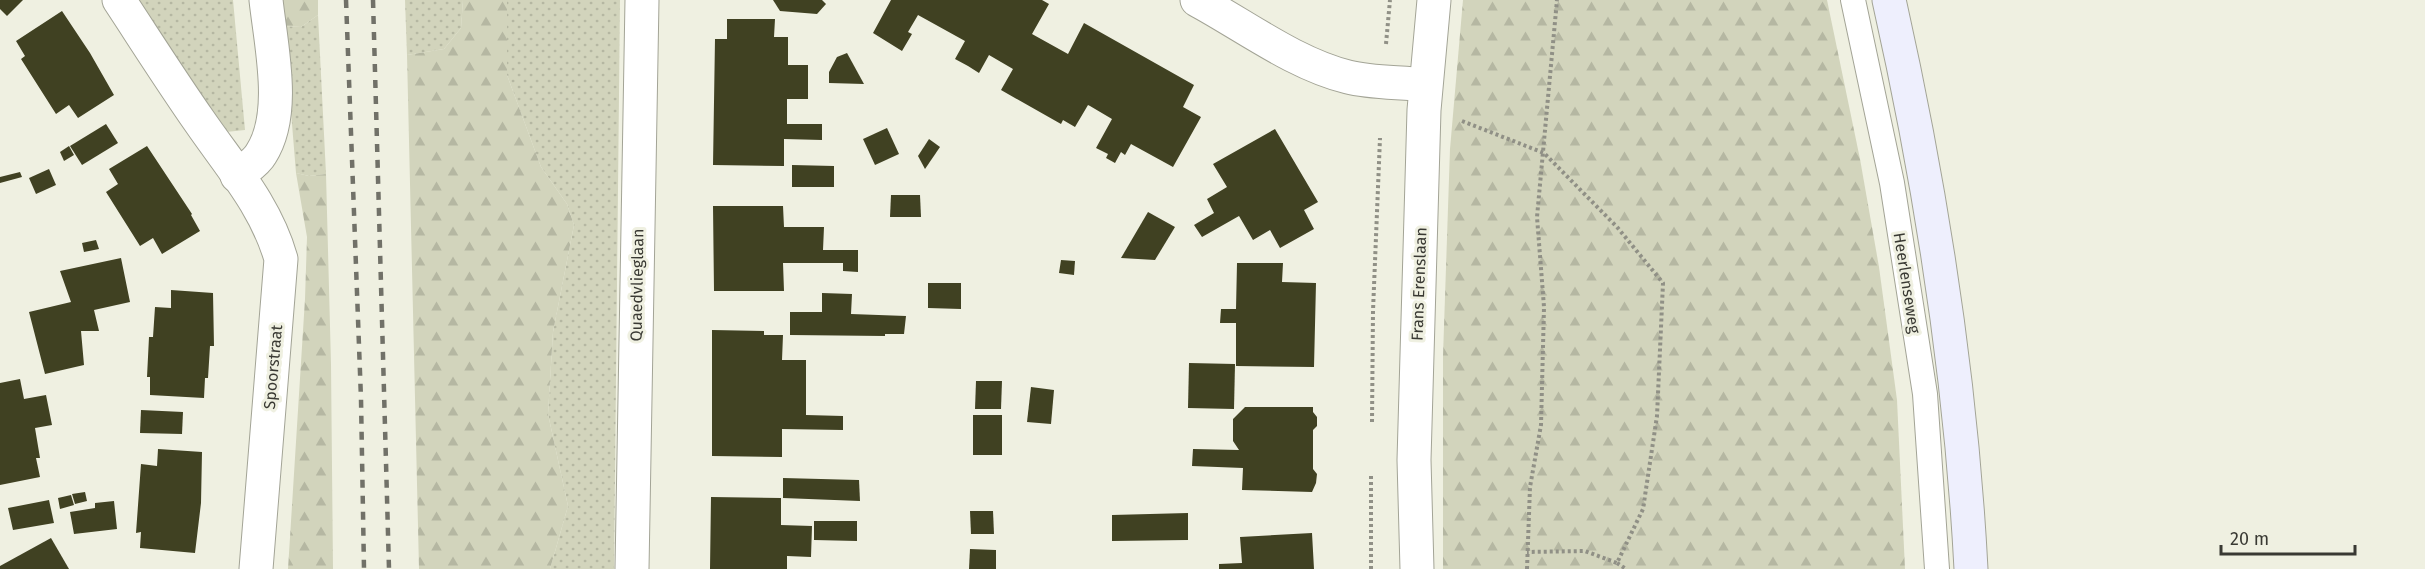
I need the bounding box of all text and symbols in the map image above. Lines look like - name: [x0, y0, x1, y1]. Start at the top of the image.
- street label: Frans Erenslaan: [1408, 227, 1430, 341]
- street label: Quaedvlieglaan: [627, 228, 647, 342]
- street label: Heerlenseweg: [1890, 231, 1924, 335]
- street label: Spoorstraat: [260, 324, 286, 410]
- scale bar: [2221, 518, 2354, 556]
- text: 20 m: [2230, 528, 2269, 550]

